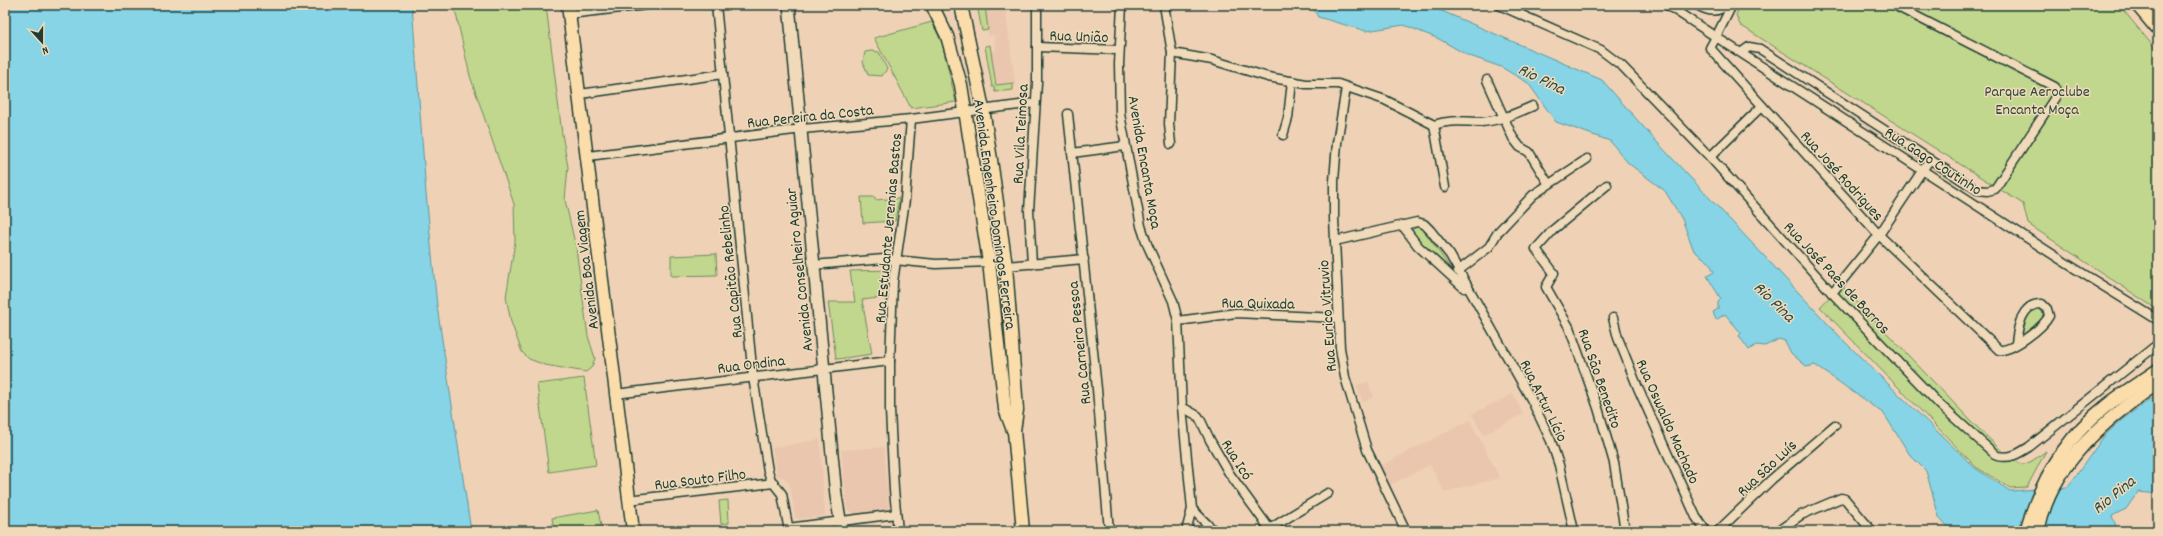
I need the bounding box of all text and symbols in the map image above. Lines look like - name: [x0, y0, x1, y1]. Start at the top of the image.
- north arrow: [22, 22, 62, 62]
- street label: Rua União: [1049, 25, 1109, 50]
- text: N: [39, 41, 50, 58]
- water label: Rio Pina: [1513, 59, 1569, 103]
- park label: Parque Aeroclube Encanta Moça: [1984, 81, 2090, 122]
- street label: Rua Vila Teimosa: [1007, 83, 1036, 185]
- street label: Avenida Encanta Moça: [1120, 94, 1167, 231]
- street label: Avenida Engenheiro Domingos Ferreira: [966, 98, 1021, 331]
- street label: Rua Pereira da Costa: [746, 99, 875, 136]
- street label: Rua Gago Coutinho: [1879, 122, 1986, 202]
- street label: Rua José Rodrigues: [1794, 126, 1888, 227]
- street label: Rua Estudante Jeremias Bastos: [870, 132, 909, 324]
- street label: Avenida Conselheiro Aguiar: [780, 187, 821, 353]
- street label: Rua Capitão Rebelinho: [713, 204, 750, 339]
- street label: Avenida Boa Viagem: [569, 208, 606, 331]
- street label: Rua José Paes de Barros: [1778, 217, 1895, 341]
- street label: Rua Eurico Vitruvio: [1313, 259, 1344, 373]
- water label: Rio Pina: [1747, 277, 1800, 330]
- street label: Rua Carneiro Pessoa: [1063, 280, 1098, 405]
- street label: Rua Quixada: [1221, 292, 1295, 317]
- street label: Rua São Benedito: [1571, 326, 1626, 432]
- street label: Rua Ondina: [716, 350, 787, 381]
- street label: Rua Artur Lício: [1513, 356, 1573, 446]
- street label: Rua Oswaldo Machado: [1629, 356, 1705, 488]
- street label: Rua Icó: [1214, 435, 1257, 485]
- street label: Rua São Luís: [1733, 435, 1803, 503]
- street label: Rua Souto Filho: [653, 463, 747, 497]
- water label: Rio Pina: [2088, 471, 2142, 521]

